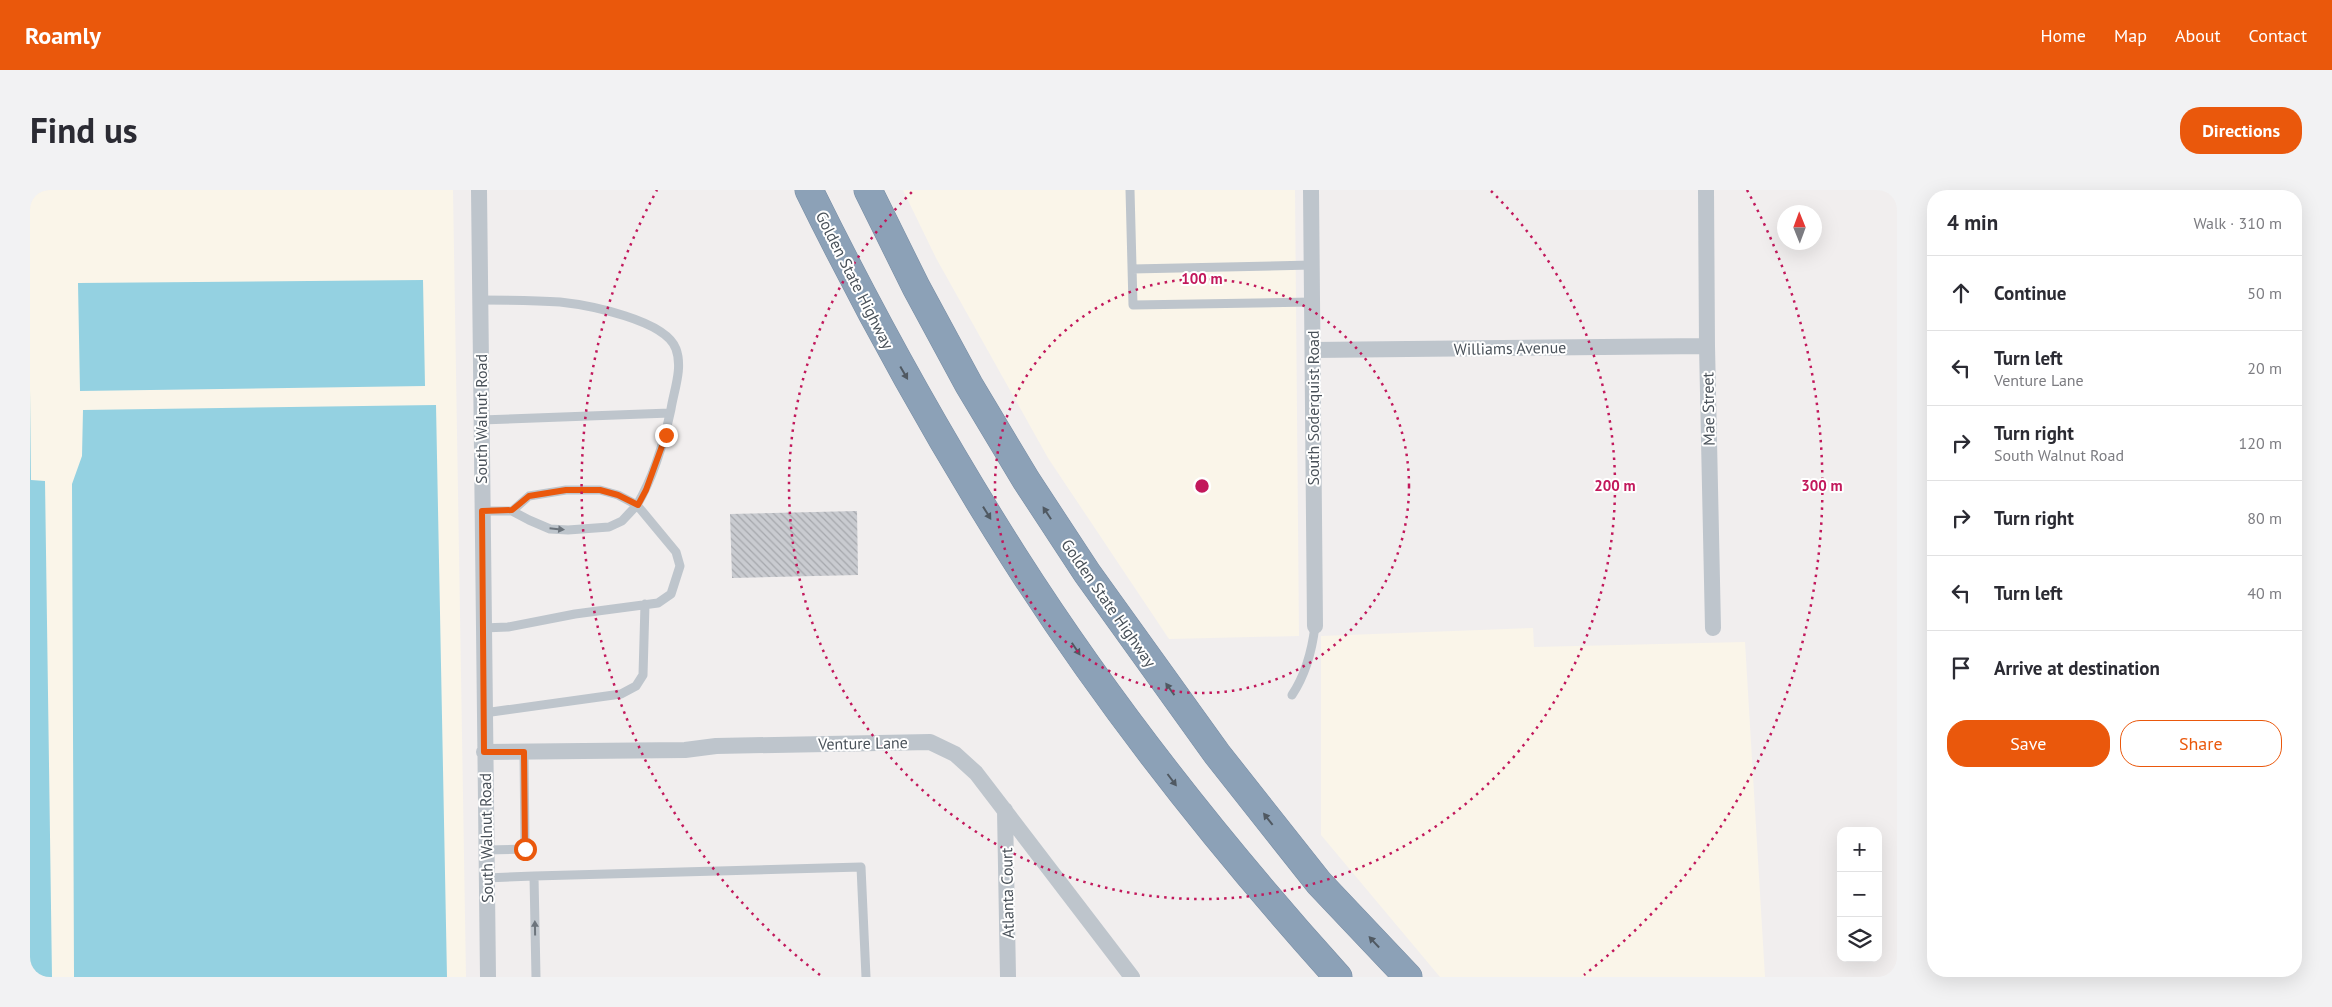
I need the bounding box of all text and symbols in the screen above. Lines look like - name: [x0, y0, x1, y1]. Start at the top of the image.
- text: Roamly: [25, 20, 101, 51]
- text: Home: [2040, 24, 2086, 47]
- text: Map: [2114, 24, 2147, 47]
- text: About: [2175, 24, 2221, 47]
- text: Contact: [2249, 24, 2307, 47]
- text: Find us: [30, 107, 138, 153]
- button: Directions: [2180, 107, 2302, 154]
- north arrow: [1777, 205, 1822, 250]
- street label: Golden State Highway: [812, 208, 899, 353]
- text: 4 min: [1947, 209, 1998, 236]
- text: Walk · 310 m: [2193, 213, 2282, 233]
- text: 100 m: [1181, 269, 1223, 288]
- icon: ahead: [1947, 279, 1975, 307]
- text: Continue: [1994, 281, 2066, 305]
- text: 50 m: [2247, 283, 2282, 303]
- street label: South Soderquist Road: [1303, 330, 1323, 486]
- street label: Williams Avenue: [1454, 337, 1566, 359]
- text: Turn left: [1994, 346, 2063, 370]
- street label: South Walnut Road: [471, 354, 491, 484]
- icon: left: [1947, 354, 1975, 382]
- text: 20 m: [2247, 358, 2282, 378]
- one-way arrow: [899, 367, 908, 380]
- text: Venture Lane: [1994, 370, 2084, 390]
- street label: Mae Street: [1697, 371, 1719, 446]
- text: Turn right: [1994, 421, 2074, 445]
- route end: [655, 424, 678, 447]
- icon: right: [1947, 429, 1975, 457]
- text: 120 m: [2239, 433, 2282, 453]
- text: South Walnut Road: [1994, 445, 2124, 465]
- text: 200 m: [1594, 476, 1636, 495]
- text: 300 m: [1801, 476, 1843, 495]
- centre of rings: [1193, 477, 1211, 495]
- icon: right: [1947, 504, 1975, 532]
- one-way arrow: [982, 506, 991, 519]
- one-way arrow: [1043, 506, 1052, 519]
- text: Turn right: [1994, 506, 2074, 530]
- text: 80 m: [2247, 508, 2282, 528]
- one-way arrow: [549, 525, 565, 533]
- street label: Golden State Highway: [1057, 535, 1161, 671]
- icon: left: [1947, 579, 1975, 607]
- text: Turn left: [1994, 581, 2063, 605]
- text: 40 m: [2247, 583, 2282, 603]
- one-way arrow: [1071, 642, 1081, 655]
- icon: arrive: [1947, 654, 1975, 682]
- text: Arrive at destination: [1994, 656, 2160, 680]
- one-way arrow: [1165, 682, 1175, 696]
- button: Save: [1947, 720, 2110, 767]
- button: Share: [2120, 720, 2282, 767]
- street label: Venture Lane: [817, 732, 908, 754]
- street label: South Walnut Road: [475, 773, 497, 903]
- one-way arrow: [1167, 773, 1177, 787]
- one-way arrow: [1263, 813, 1274, 826]
- map controls: [1837, 827, 1882, 962]
- button: +: [1837, 827, 1882, 872]
- route start: [514, 838, 537, 861]
- street label: Atlanta Court: [996, 847, 1018, 938]
- button: −: [1837, 872, 1882, 917]
- button: layers: [1837, 917, 1882, 962]
- one-way arrow: [531, 920, 539, 936]
- one-way arrow: [1368, 936, 1380, 948]

